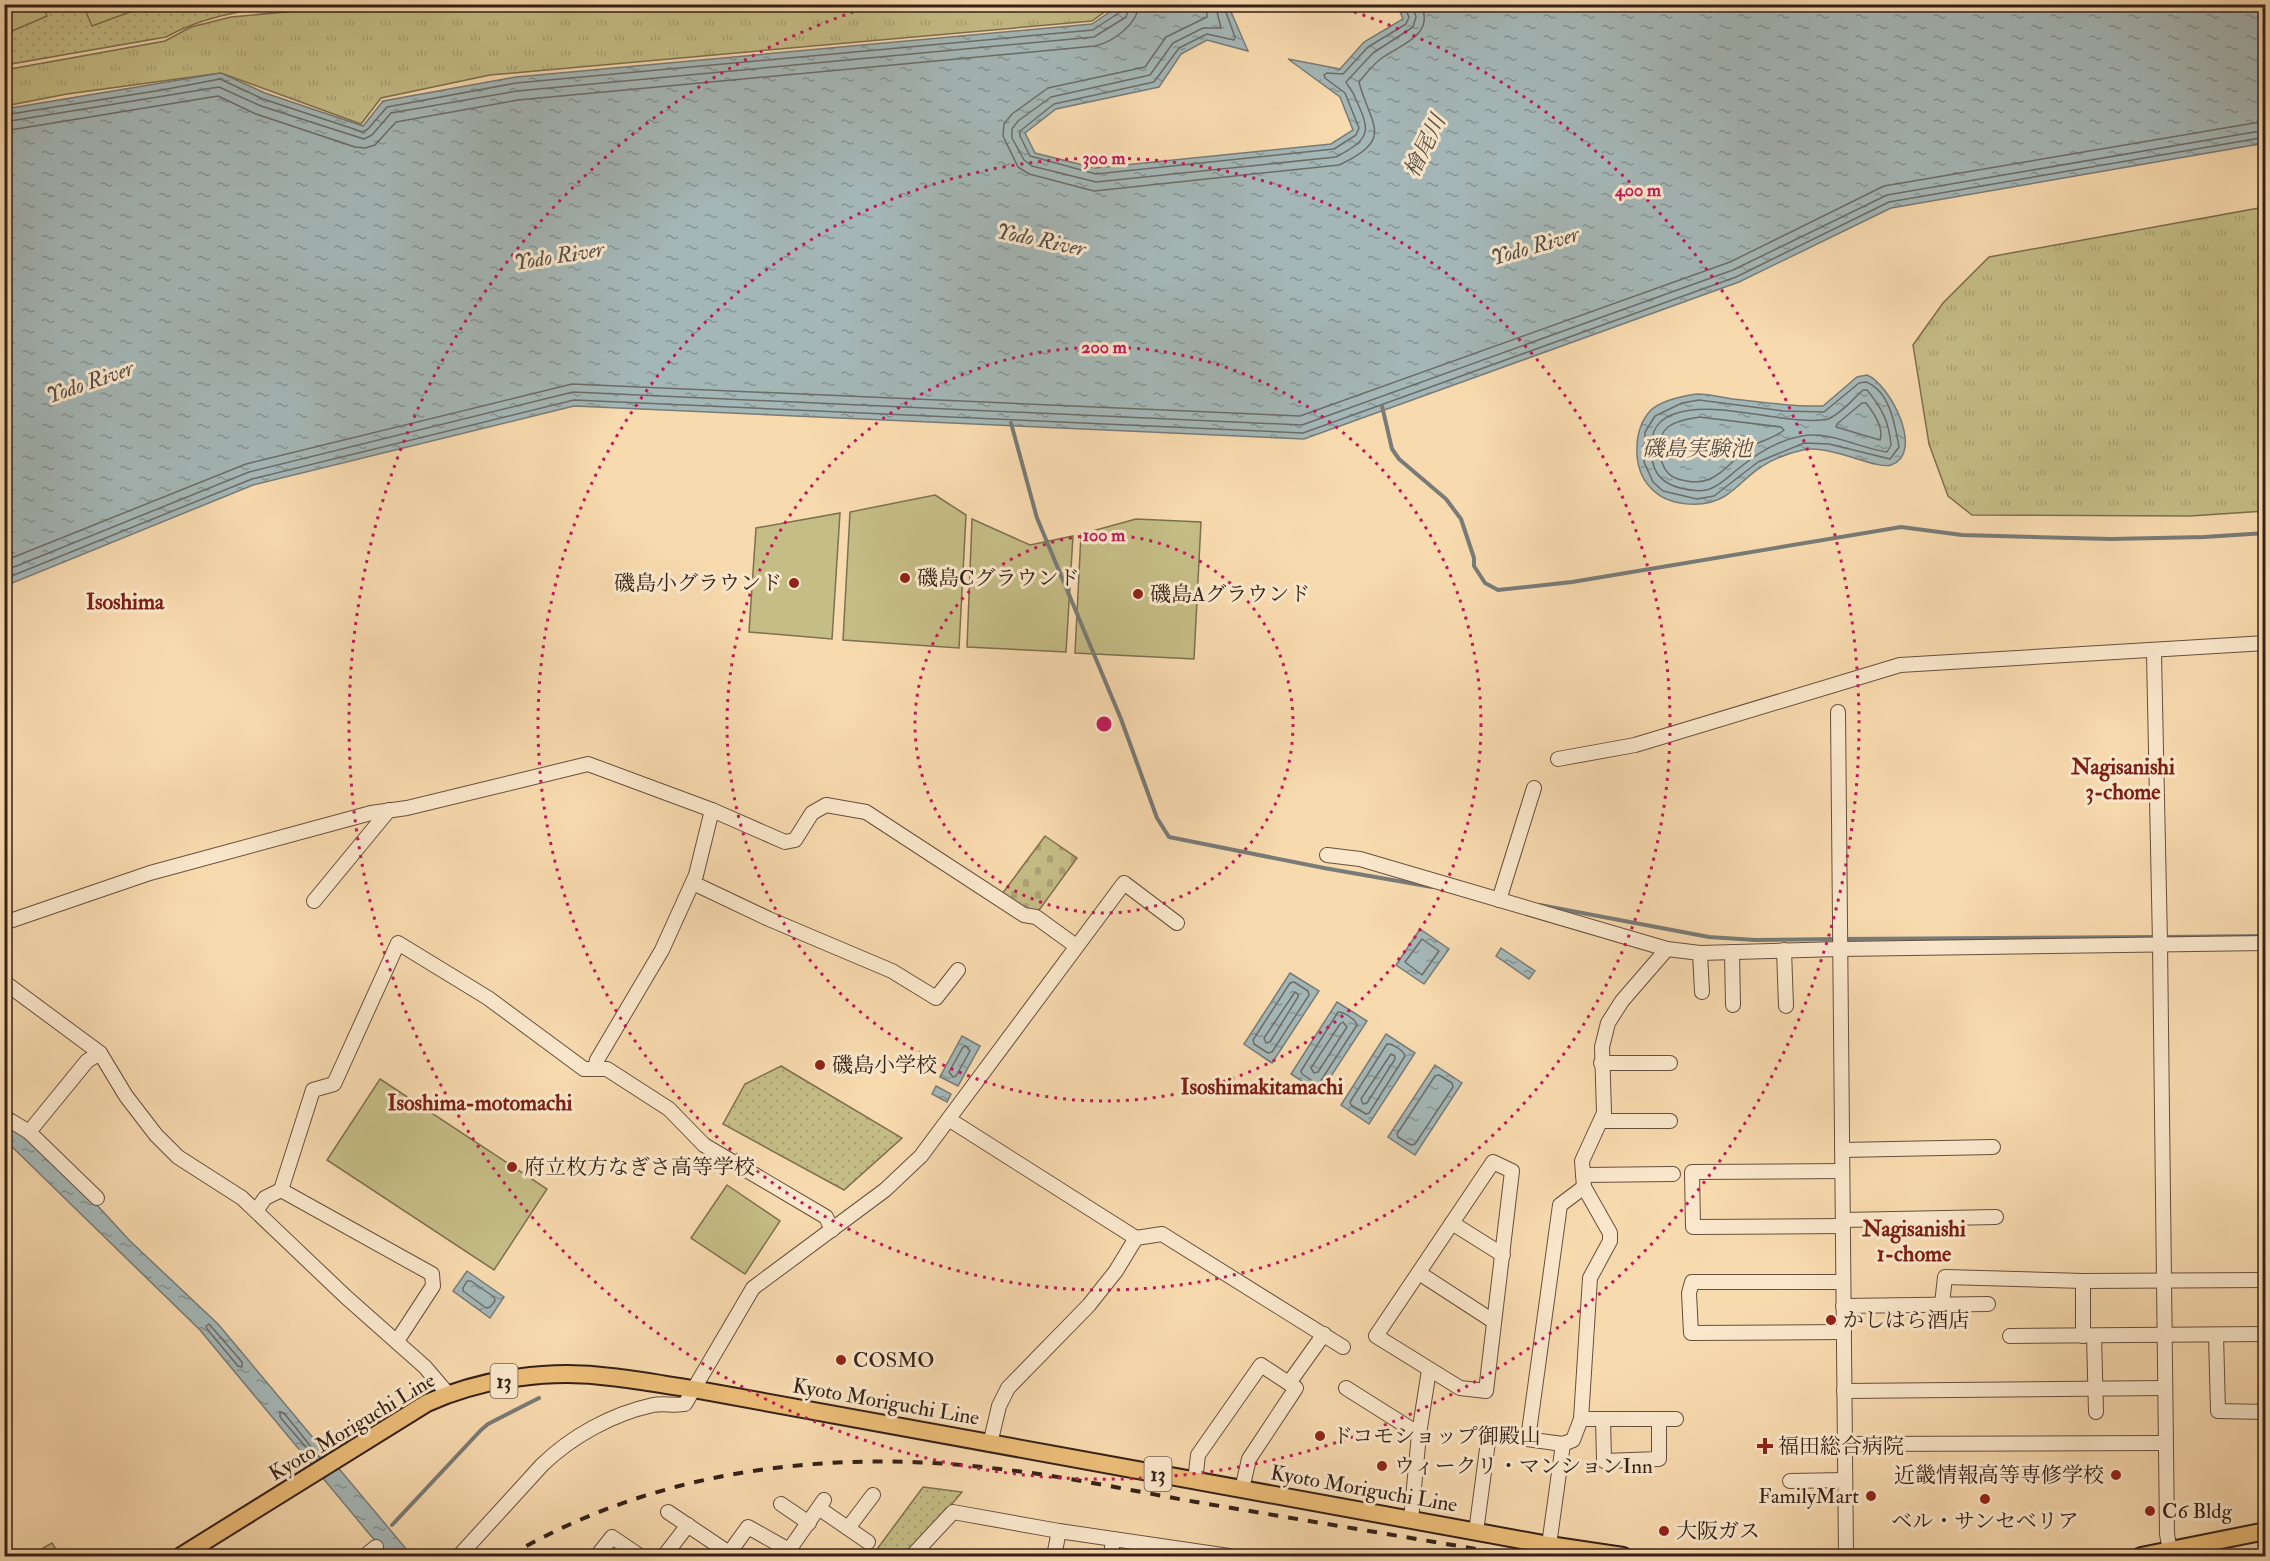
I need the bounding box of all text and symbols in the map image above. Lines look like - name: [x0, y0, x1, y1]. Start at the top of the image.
- water label: 檜尾川: [1398, 108, 1453, 182]
- text: 300 m: [1082, 147, 1127, 170]
- text: 400 m: [1614, 179, 1662, 202]
- water label: Yodo River: [994, 217, 1090, 263]
- water label: Yodo River: [1488, 220, 1584, 272]
- water label: Yodo River: [512, 235, 608, 277]
- text: 200 m: [1081, 336, 1128, 359]
- water label: Yodo River: [43, 353, 139, 410]
- water label: 磯島実験池: [1642, 435, 1755, 463]
- text: 100 m: [1083, 524, 1126, 547]
- place label: 磯島Cグラウンド: [917, 565, 1079, 592]
- place label: 磯島小グラウンド: [614, 570, 782, 597]
- marker: 磯島Cグラウンド: [898, 571, 912, 585]
- marker: 磯島小グラウンド: [787, 576, 801, 590]
- place label: 磯島Aグラウンド: [1150, 581, 1310, 608]
- marker: 磯島Aグラウンド: [1131, 587, 1145, 601]
- district label: Isoshima: [86, 588, 165, 616]
- centre of rings: [1094, 714, 1114, 734]
- district label: Nagisanishi 3-chome: [2070, 753, 2175, 806]
- place label: 磯島小学校: [832, 1052, 937, 1079]
- marker: 磯島小学校: [813, 1058, 827, 1072]
- district label: Isoshimakitamachi: [1181, 1073, 1344, 1101]
- district label: Isoshima-motomachi: [388, 1089, 573, 1117]
- place label: 府立枚方なぎさ高等学校: [524, 1154, 755, 1181]
- marker: 府立枚方なぎさ高等学校: [505, 1160, 519, 1174]
- district label: Nagisanishi 1-chome: [1861, 1215, 1966, 1268]
- place label: かしはら酒店: [1843, 1307, 1969, 1334]
- marker: かしはら酒店: [1824, 1313, 1838, 1327]
- place label: COSMO: [853, 1347, 934, 1374]
- marker: COSMO: [834, 1353, 848, 1367]
- road number: 13: [490, 1364, 518, 1398]
- street label: Kyoto Moriguchi Line: [264, 1367, 440, 1487]
- street label: Kyoto Moriguchi Line: [791, 1372, 982, 1432]
- place label: ドコモショップ御殿山: [1332, 1423, 1541, 1450]
- marker: ドコモショップ御殿山: [1313, 1429, 1327, 1443]
- place label: 福田総合病院: [1778, 1433, 1904, 1460]
- marker: 福田総合病院: [1756, 1437, 1774, 1455]
- place label: ウィークリ・マンションInn: [1394, 1453, 1653, 1480]
- road number: 13: [1144, 1457, 1172, 1491]
- street label: Kyoto Moriguchi Line: [1269, 1459, 1460, 1519]
- marker: ウィークリ・マンションInn: [1375, 1459, 1389, 1473]
- place label: 近畿情報高等専修学校: [1894, 1462, 2104, 1489]
- marker: 近畿情報高等専修学校: [2109, 1468, 2123, 1482]
- place label: FamilyMart: [1758, 1483, 1859, 1510]
- marker: FamilyMart: [1864, 1489, 1878, 1503]
- marker: ベル・サンセベリア: [1978, 1492, 1992, 1506]
- place label: C6 Bldg: [2162, 1498, 2233, 1525]
- marker: C6 Bldg: [2143, 1504, 2157, 1518]
- place label: ベル・サンセベリア: [1891, 1508, 2079, 1535]
- place label: 大阪ガス: [1676, 1518, 1760, 1545]
- marker: 大阪ガス: [1657, 1524, 1671, 1538]

